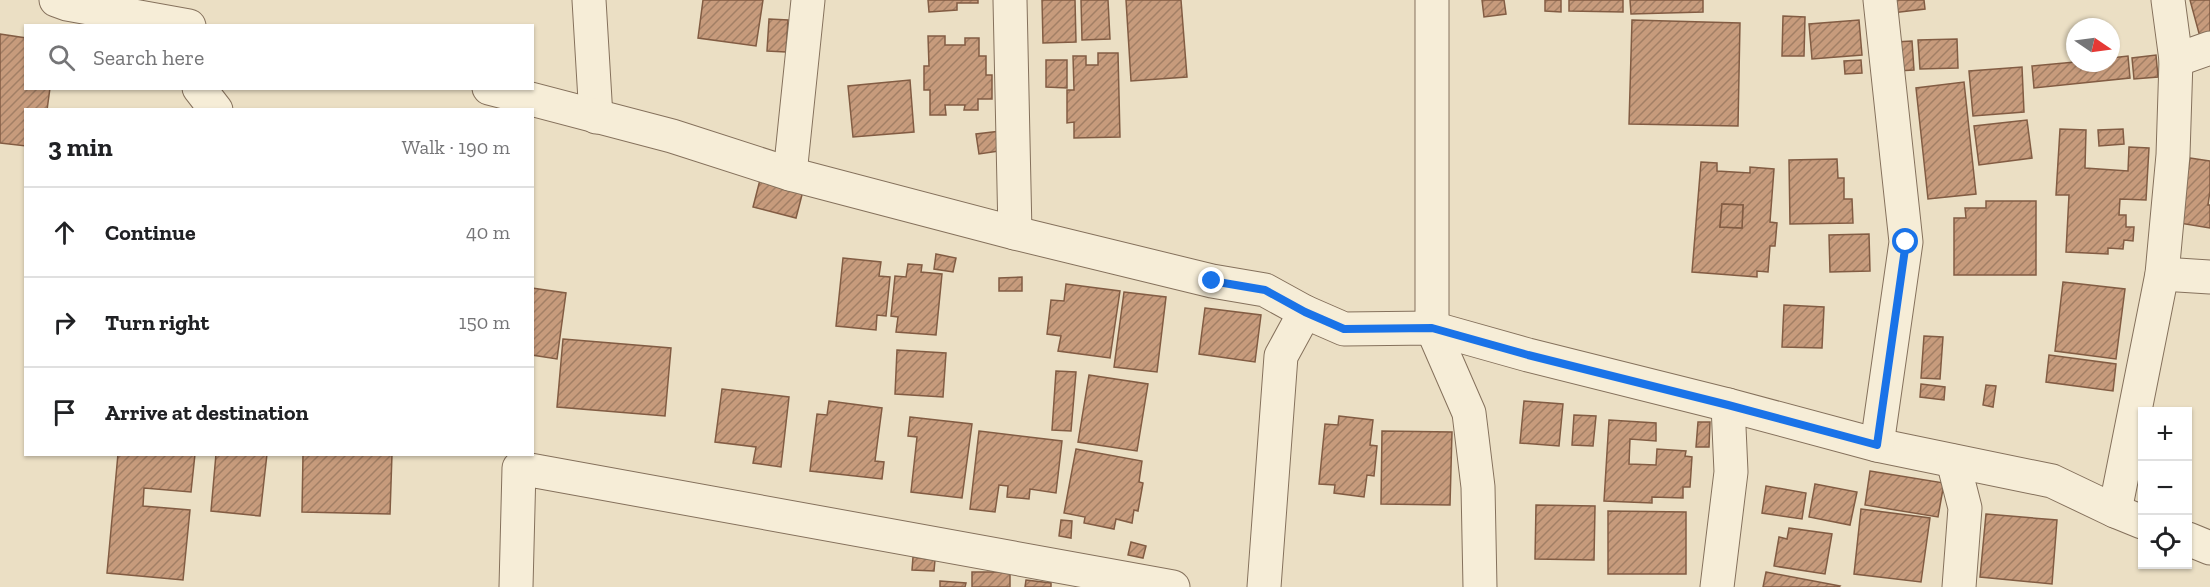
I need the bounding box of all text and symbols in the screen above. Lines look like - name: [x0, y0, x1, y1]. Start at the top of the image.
- north arrow: [2066, 18, 2120, 72]
- search box: [24, 24, 534, 90]
- icon: search: [45, 41, 78, 74]
- text: Search here: [93, 44, 204, 71]
- text: 3 min: [48, 131, 113, 163]
- text: Walk · 190 m: [402, 135, 510, 159]
- icon: ahead: [48, 216, 81, 249]
- text: Continue: [105, 219, 196, 246]
- text: 40 m: [466, 220, 510, 244]
- route start: [1892, 228, 1918, 254]
- route end: [1198, 267, 1224, 293]
- icon: right: [48, 306, 81, 339]
- text: Turn right: [105, 309, 209, 336]
- text: 150 m: [459, 310, 510, 334]
- icon: arrive: [48, 396, 81, 429]
- text: Arrive at destination: [105, 399, 308, 426]
- map controls: [2138, 407, 2192, 569]
- button: +: [2138, 407, 2192, 461]
- button: −: [2138, 461, 2192, 515]
- button: locate: [2138, 515, 2192, 569]

